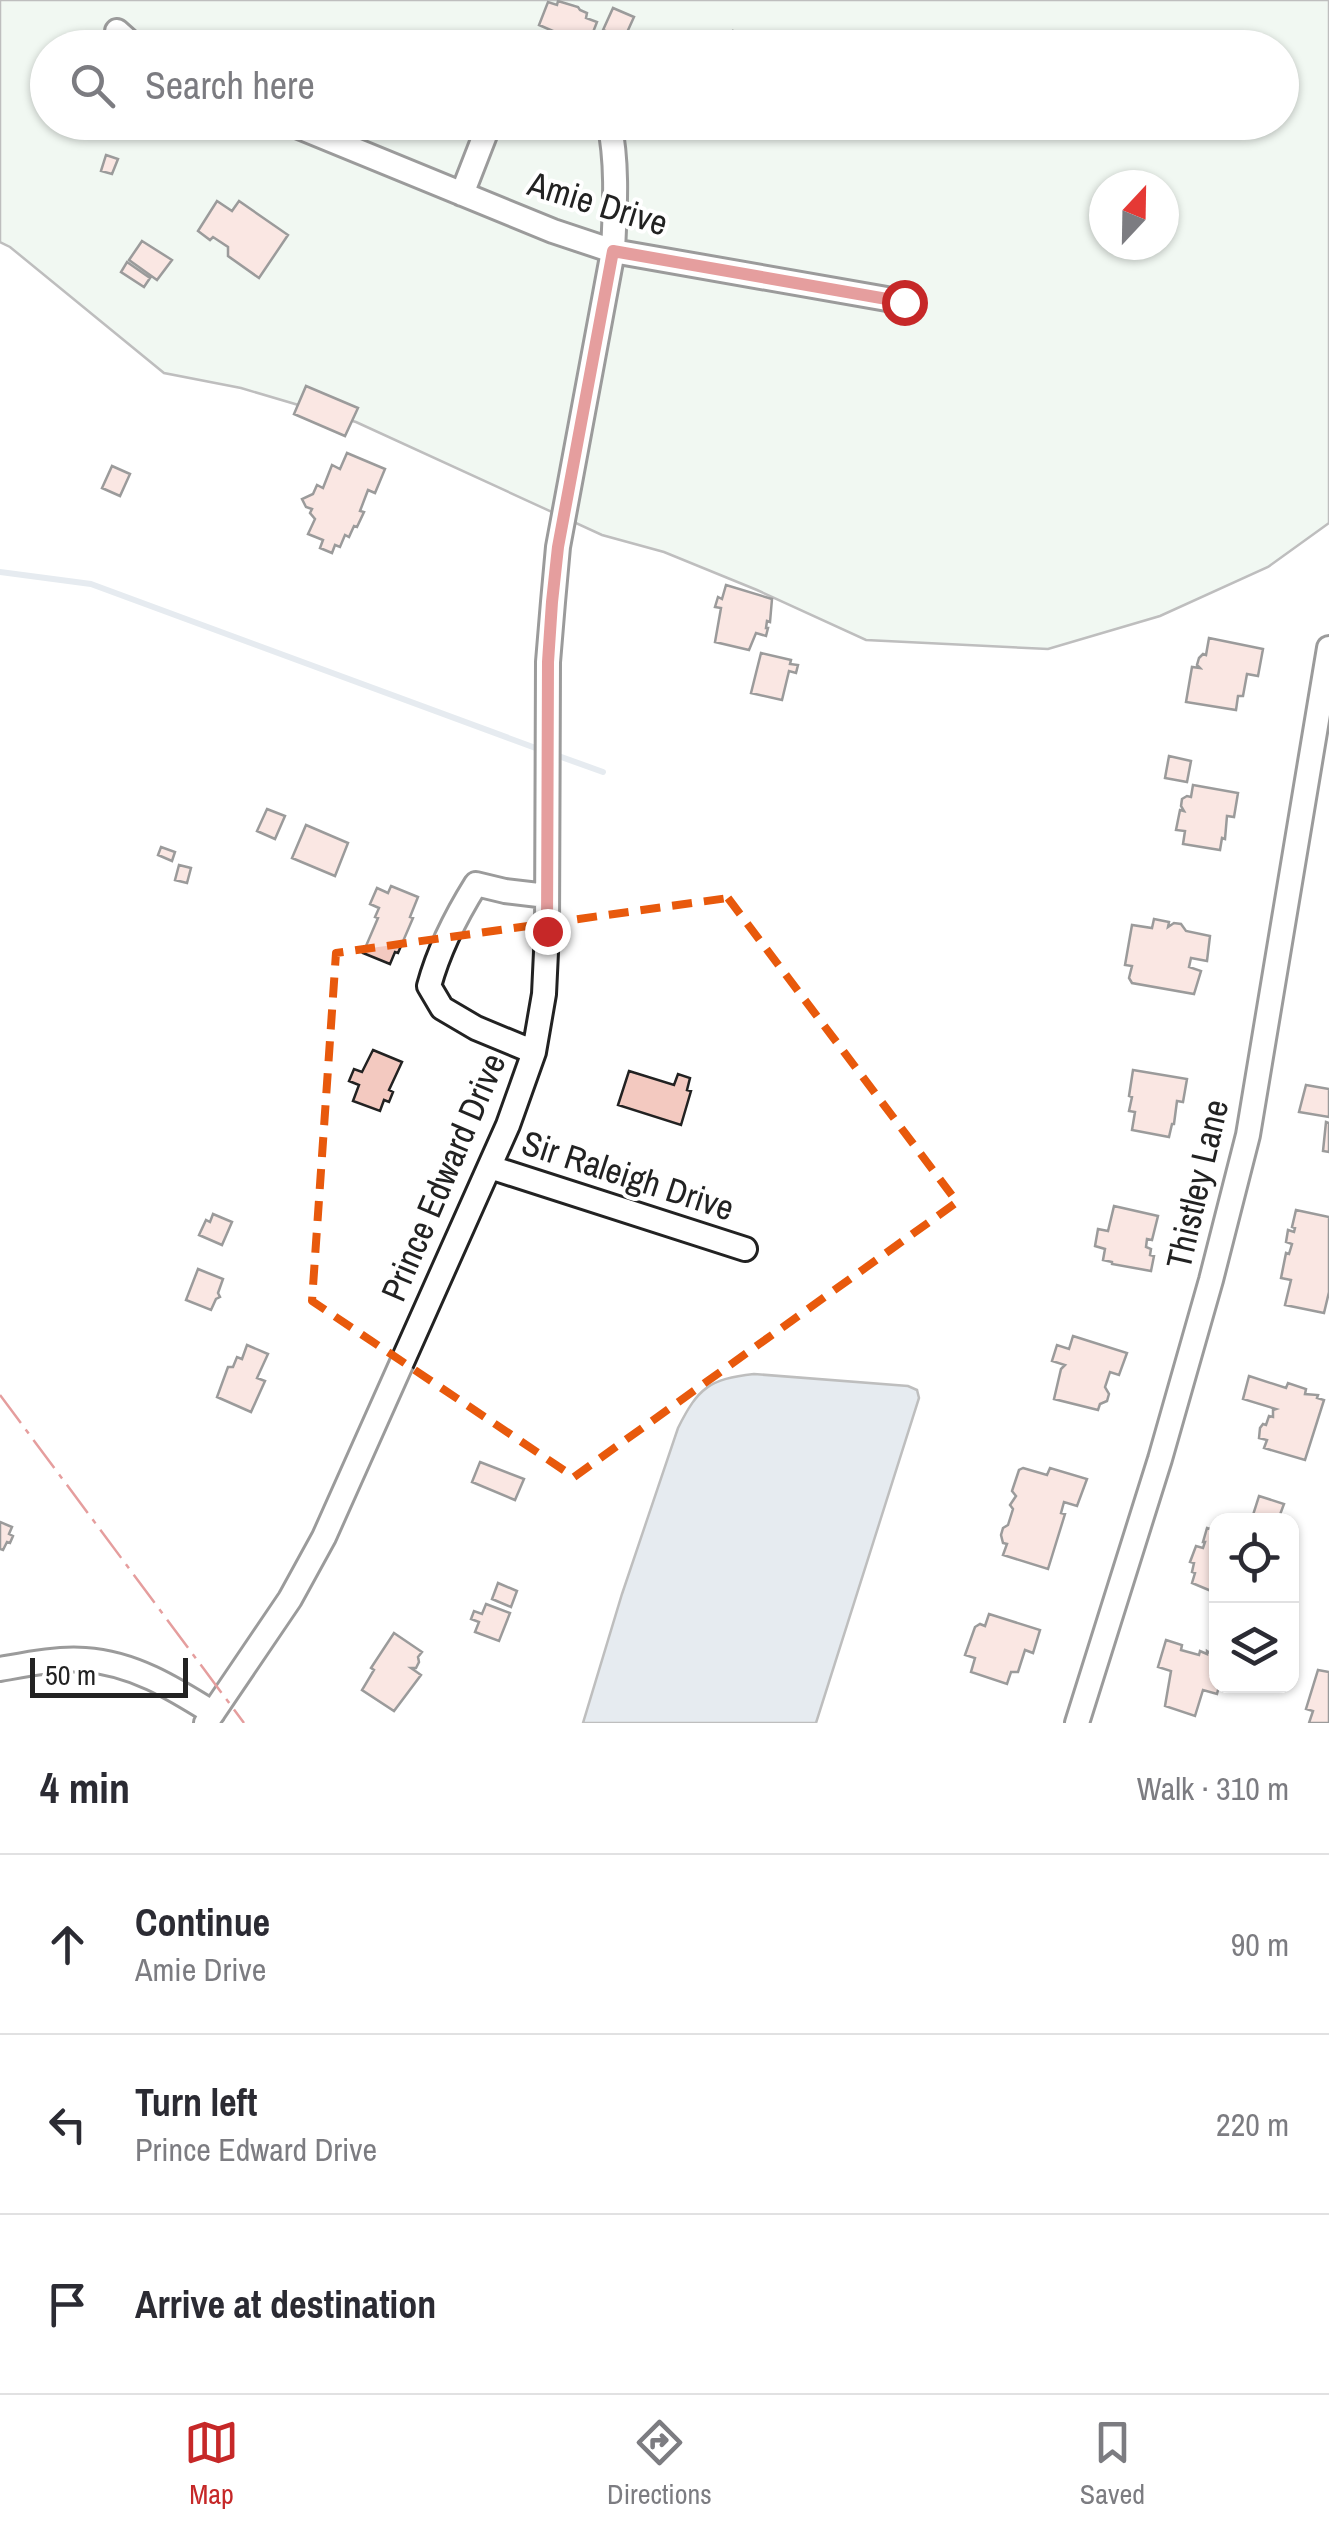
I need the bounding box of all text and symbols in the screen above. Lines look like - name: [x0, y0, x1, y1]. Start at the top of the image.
- search box: [30, 30, 1299, 140]
- icon: search: [65, 58, 120, 113]
- text: Search here: [145, 60, 315, 111]
- street label: Amie Drive: [522, 159, 674, 246]
- north arrow: [1089, 170, 1179, 260]
- route start: [882, 280, 928, 326]
- route end: [525, 909, 571, 955]
- street label: Prince Edward Drive: [370, 1046, 516, 1308]
- street label: Thistley Lane: [1155, 1095, 1239, 1273]
- street label: Sir Raleigh Drive: [516, 1119, 740, 1231]
- map controls: [1209, 1513, 1299, 1693]
- button: locate: [1209, 1513, 1299, 1603]
- button: layers: [1209, 1603, 1299, 1693]
- scale bar: [30, 1653, 188, 1698]
- text: 50 m: [45, 1656, 96, 1694]
- text: 4 min: [40, 1760, 130, 1816]
- text: Walk · 310 m: [1137, 1767, 1289, 1810]
- text: Continue: [135, 1897, 270, 1948]
- icon: ahead: [40, 1917, 95, 1972]
- text: 90 m: [1231, 1923, 1289, 1966]
- text: Amie Drive: [135, 1948, 266, 1991]
- text: Turn left: [135, 2077, 257, 2128]
- icon: left: [40, 2097, 95, 2152]
- text: 220 m: [1216, 2103, 1289, 2146]
- text: Prince Edward Drive: [135, 2128, 377, 2171]
- icon: arrive: [40, 2277, 95, 2332]
- text: Arrive at destination: [135, 2279, 436, 2330]
- tab: Map: [184, 2415, 239, 2513]
- tab: Directions: [607, 2415, 712, 2513]
- tab: Saved: [1080, 2415, 1145, 2513]

